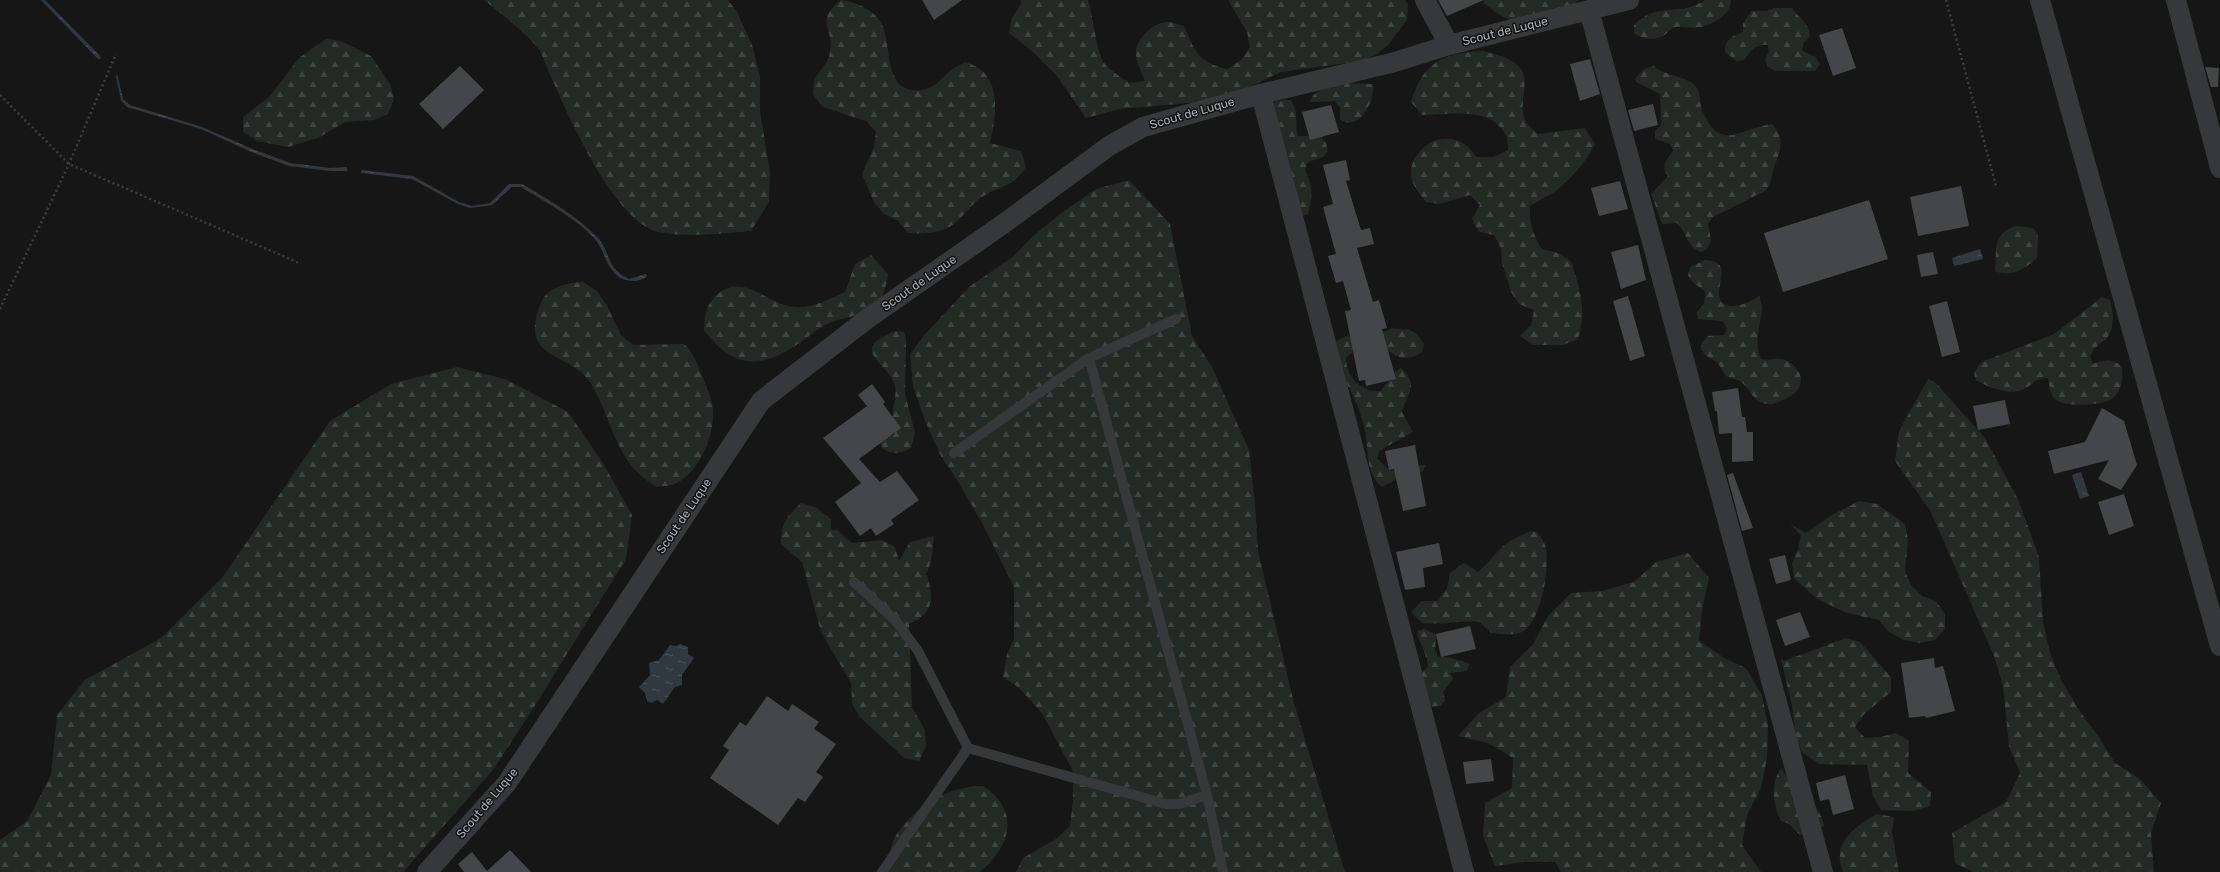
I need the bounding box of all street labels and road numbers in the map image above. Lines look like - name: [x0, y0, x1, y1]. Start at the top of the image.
- street label: Scout de Luque: [1461, 14, 1549, 48]
- street label: Scout de Luque: [1148, 94, 1236, 132]
- street label: Scout de Luque: [879, 252, 959, 314]
- street label: Scout de Luque: [654, 476, 714, 556]
- street label: Scout de Luque: [454, 765, 521, 841]

